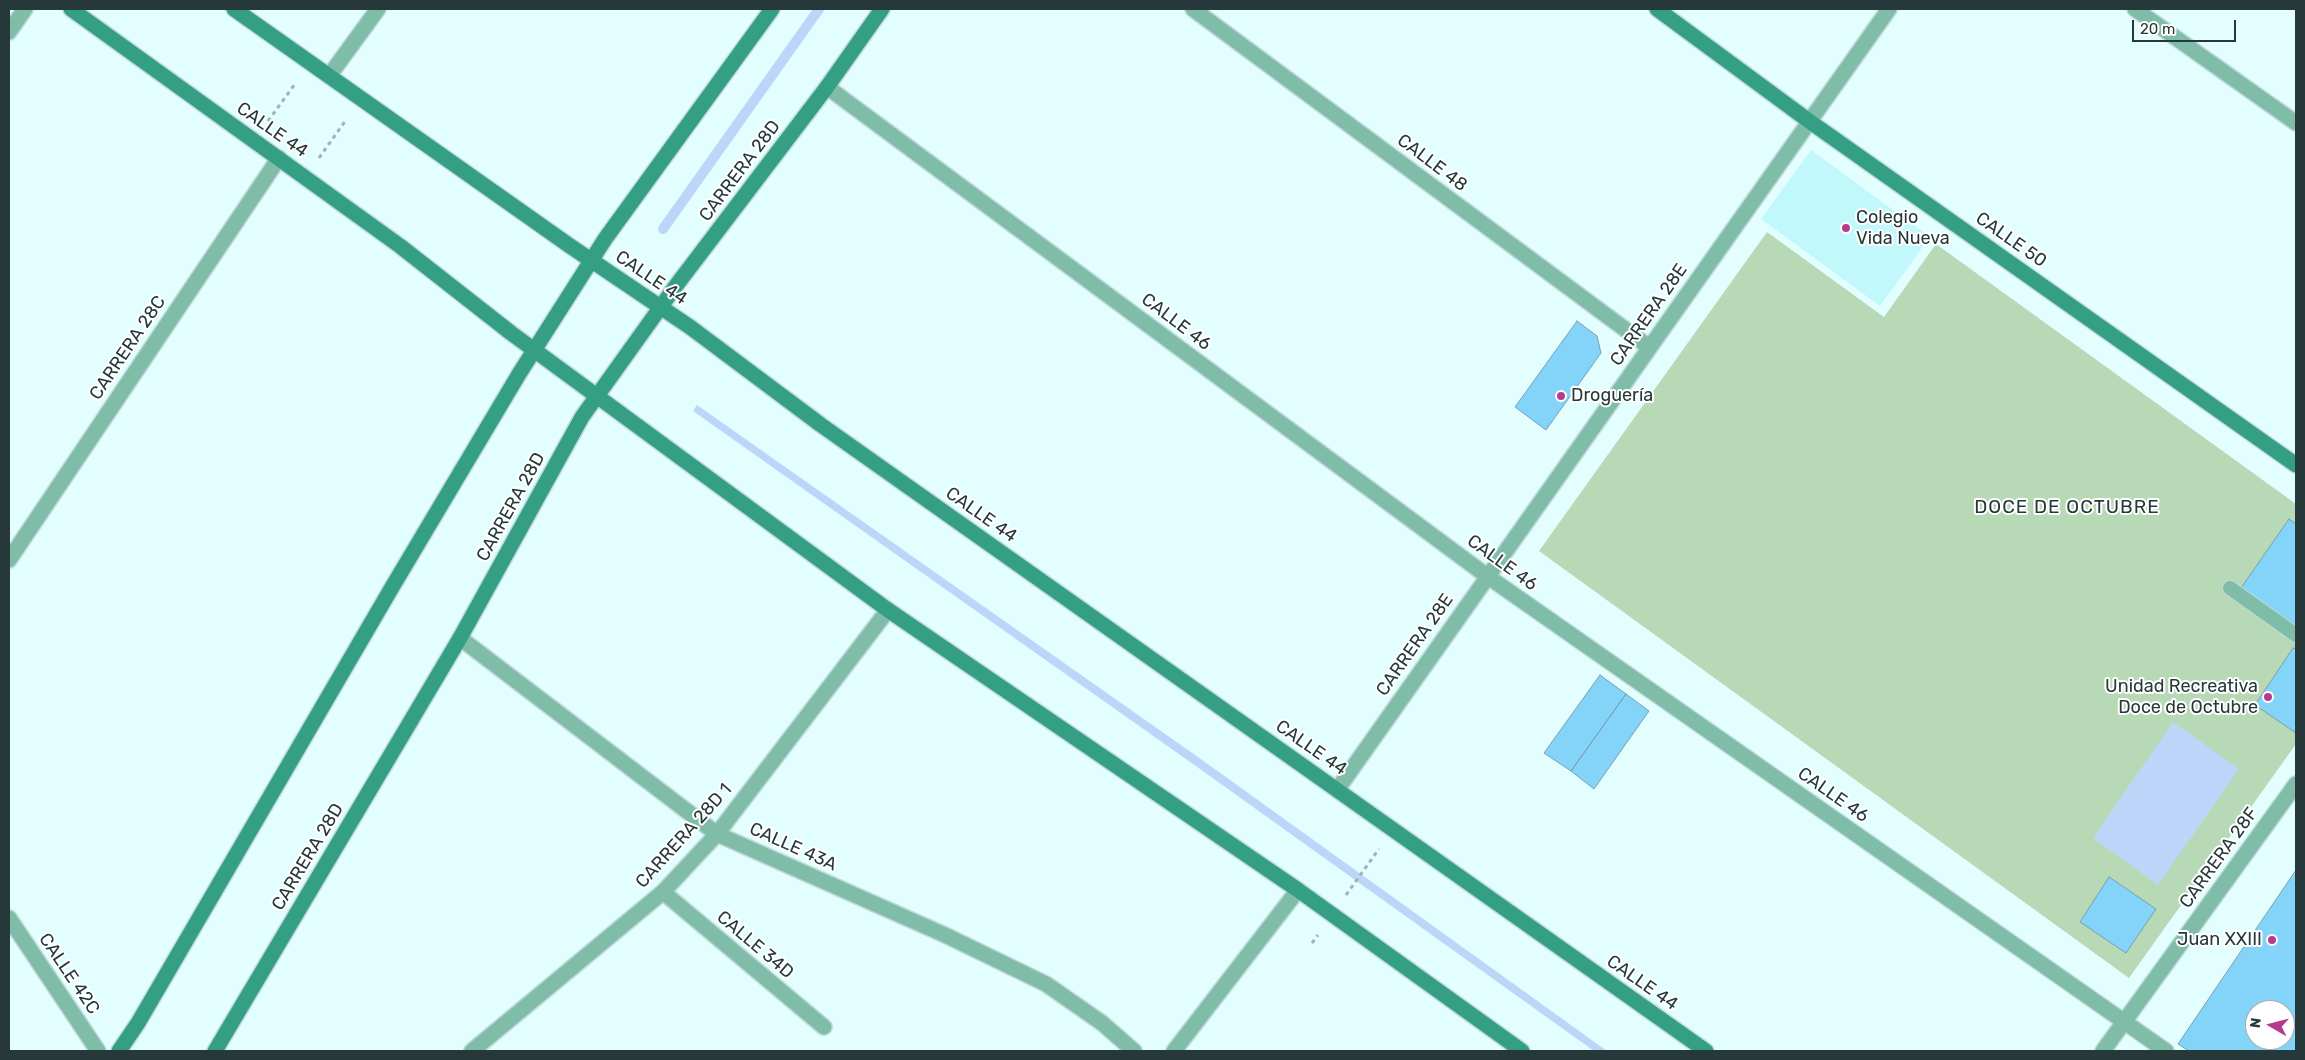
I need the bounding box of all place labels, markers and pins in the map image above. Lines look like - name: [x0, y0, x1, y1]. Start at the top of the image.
- place label: Colegio Vida Nueva: [1856, 207, 1950, 250]
- marker: Colegio Vida Nueva: [1840, 222, 1852, 234]
- place label: Droguería: [1571, 385, 1653, 407]
- marker: Droguería: [1555, 390, 1567, 402]
- place label: Unidad Recreativa Doce de Octubre: [2105, 676, 2258, 719]
- marker: Unidad Recreativa Doce de Octubre: [2262, 691, 2274, 703]
- place label: Juan XXIII: [2177, 929, 2262, 951]
- marker: Juan XXIII: [2266, 934, 2278, 946]

